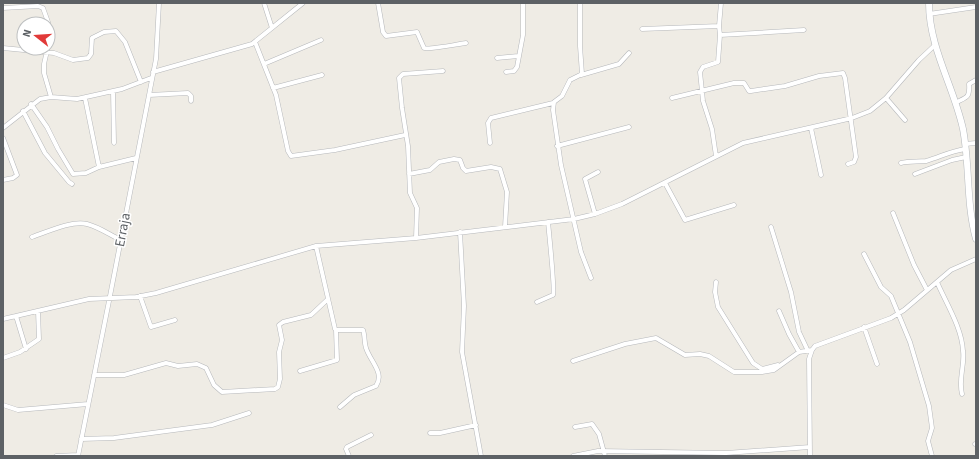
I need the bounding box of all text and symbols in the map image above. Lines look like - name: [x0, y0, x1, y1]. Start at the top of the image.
- north arrow: [16, 16, 56, 56]
- text: N: [19, 28, 35, 39]
- street label: Erraja: [110, 211, 136, 249]

